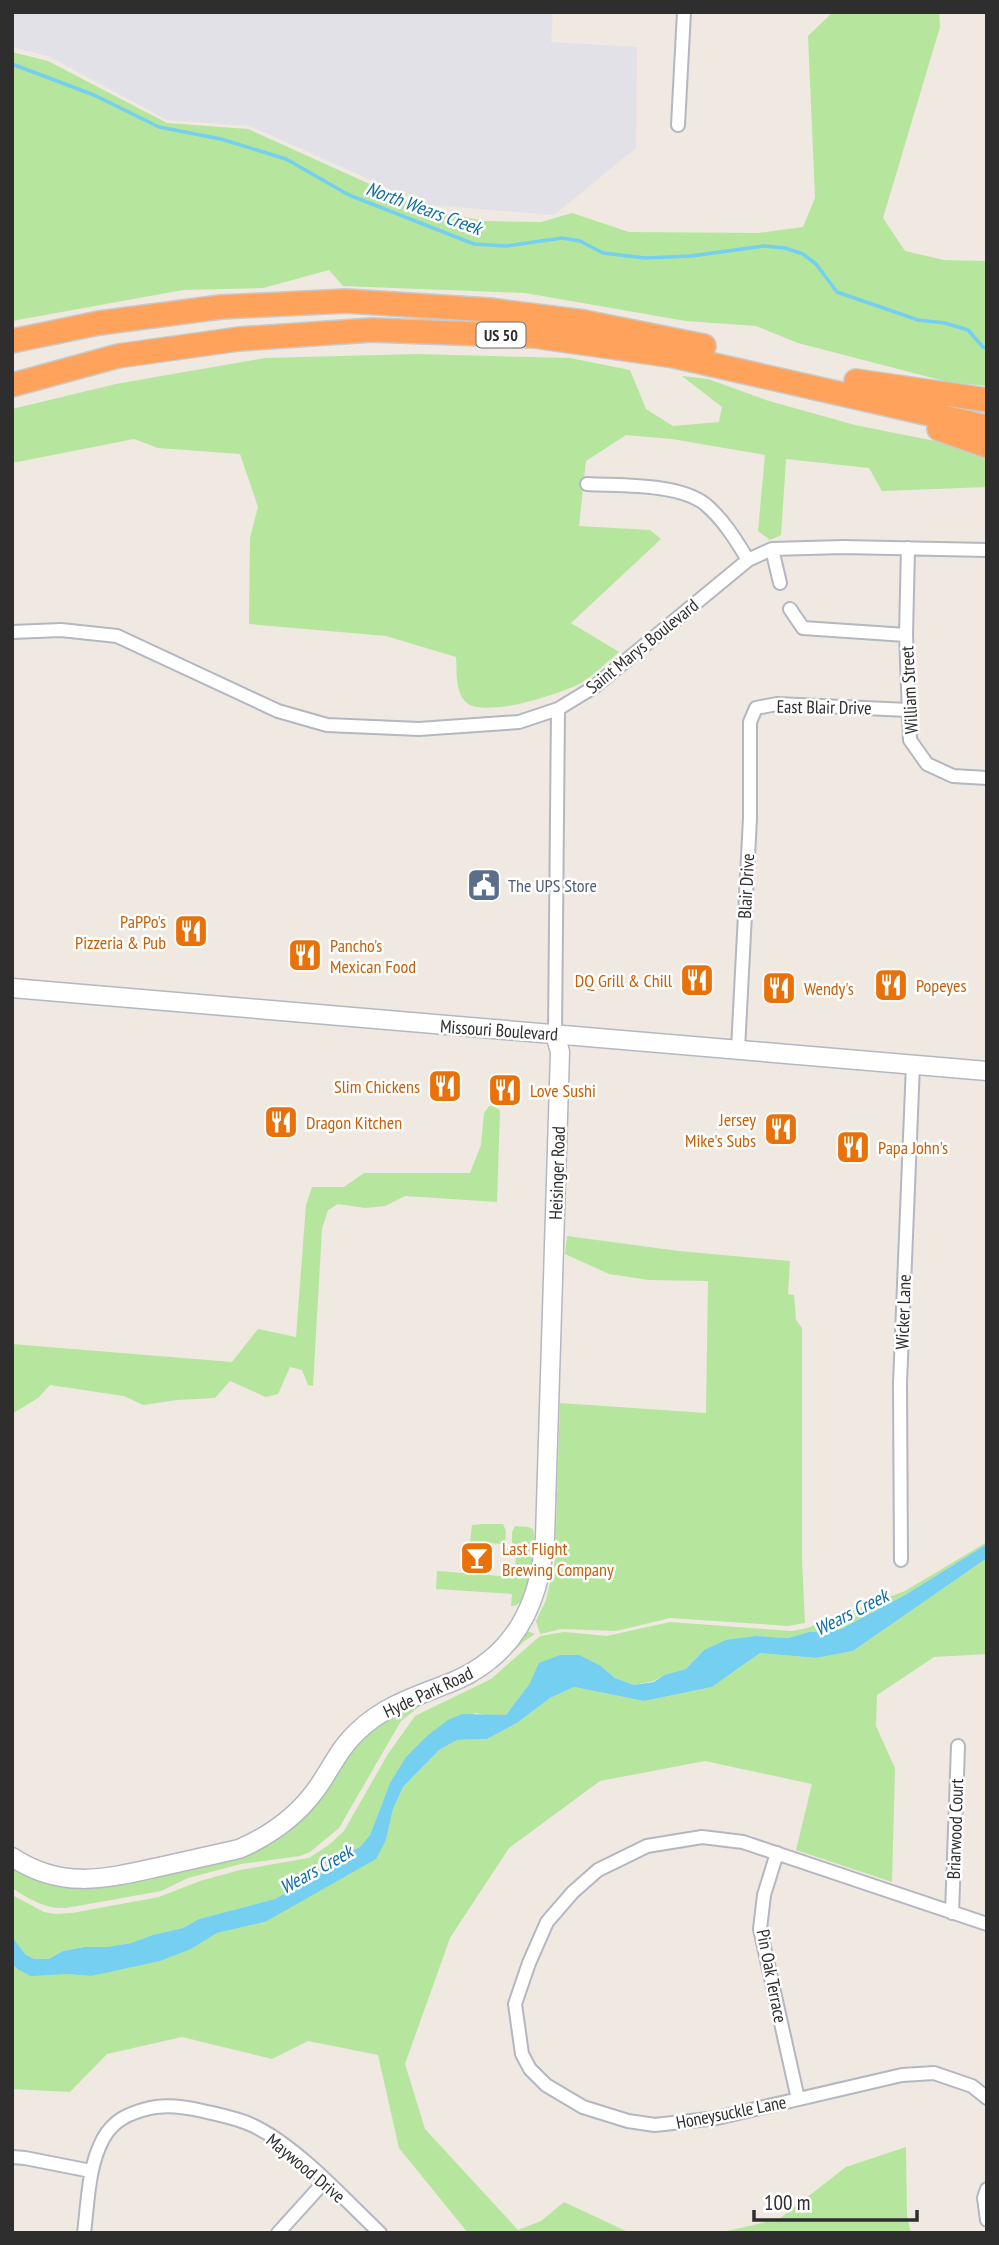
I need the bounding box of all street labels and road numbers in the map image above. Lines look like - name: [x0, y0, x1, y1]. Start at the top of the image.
- road number: US 50: [476, 322, 526, 348]
- street label: Saint Marys Boulevard: [581, 594, 703, 698]
- street label: William Street: [895, 645, 923, 735]
- street label: East Blair Drive: [776, 695, 872, 719]
- street label: Blair Drive: [733, 853, 759, 919]
- street label: Missouri Boulevard: [439, 1014, 559, 1046]
- street label: Heisinger Road: [544, 1126, 570, 1220]
- street label: Wicker Lane: [890, 1274, 916, 1350]
- street label: Hyde Park Road: [379, 1661, 477, 1723]
- street label: Briarwood Court: [942, 1778, 968, 1880]
- street label: Pin Oak Terrace: [752, 1927, 792, 2025]
- street label: Honeysuckle Lane: [674, 2090, 788, 2134]
- street label: Maywood Drive: [262, 2128, 350, 2208]

